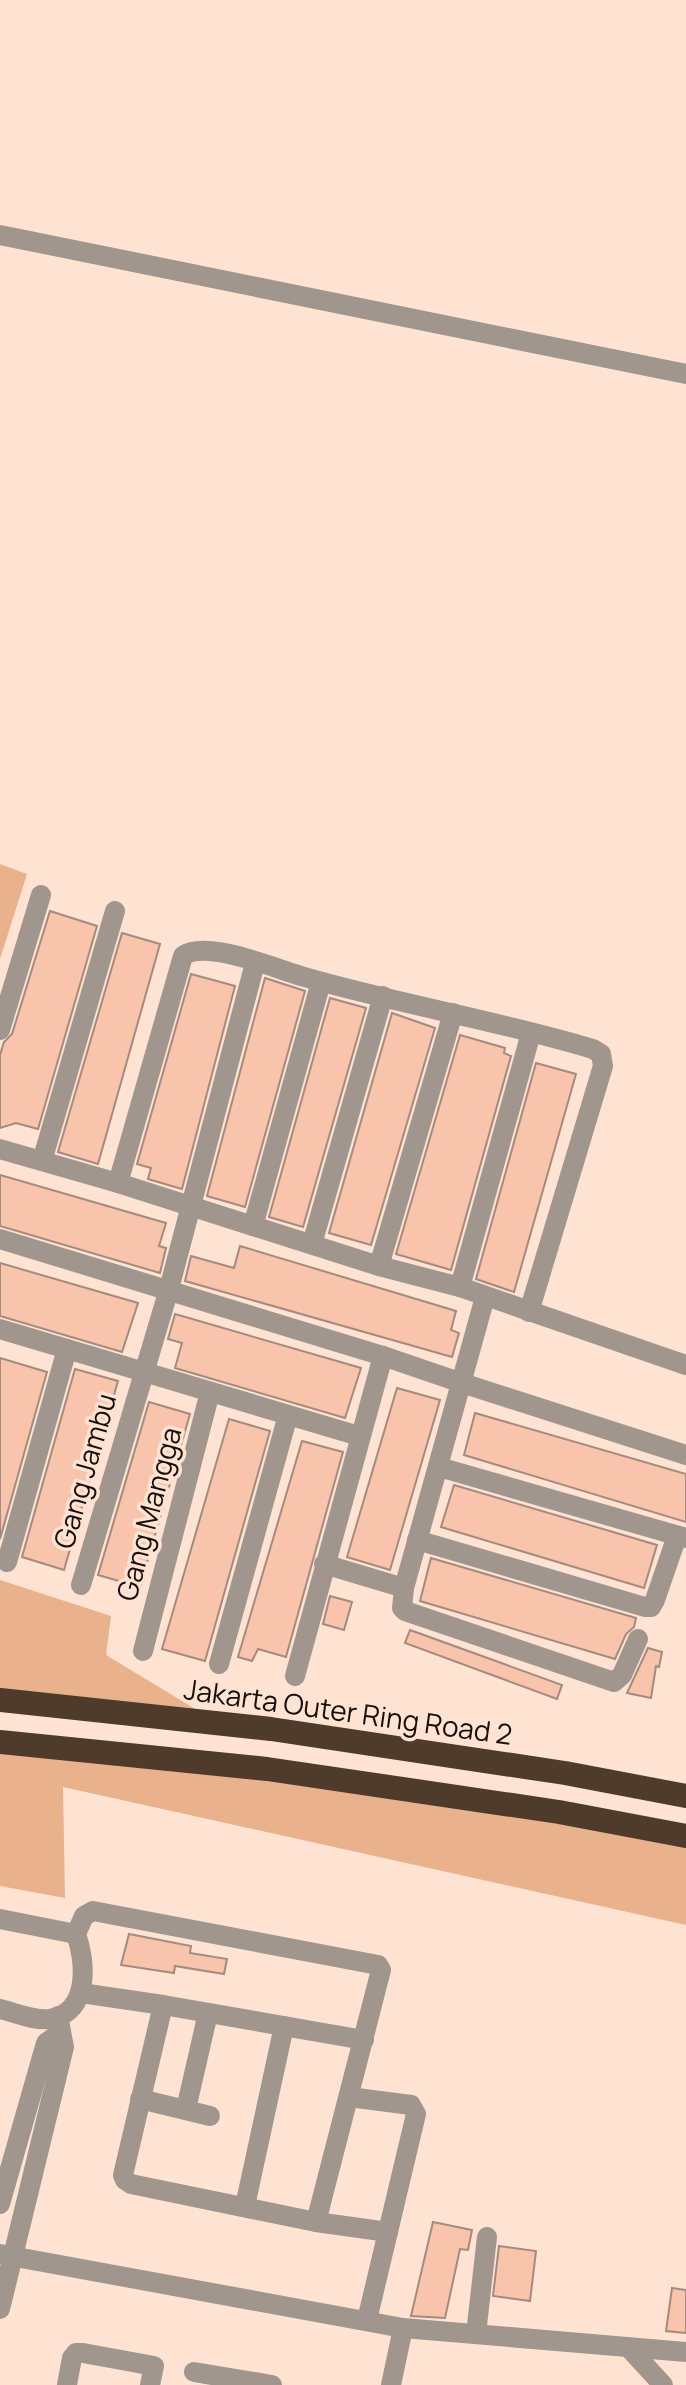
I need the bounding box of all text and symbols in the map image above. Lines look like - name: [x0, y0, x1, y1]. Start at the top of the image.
- street label: Gang Jambu: [44, 1389, 124, 1553]
- street label: Gang Mangga: [107, 1423, 189, 1605]
- street label: Jakarta Outer Ring Road 2: [182, 1669, 515, 1753]

